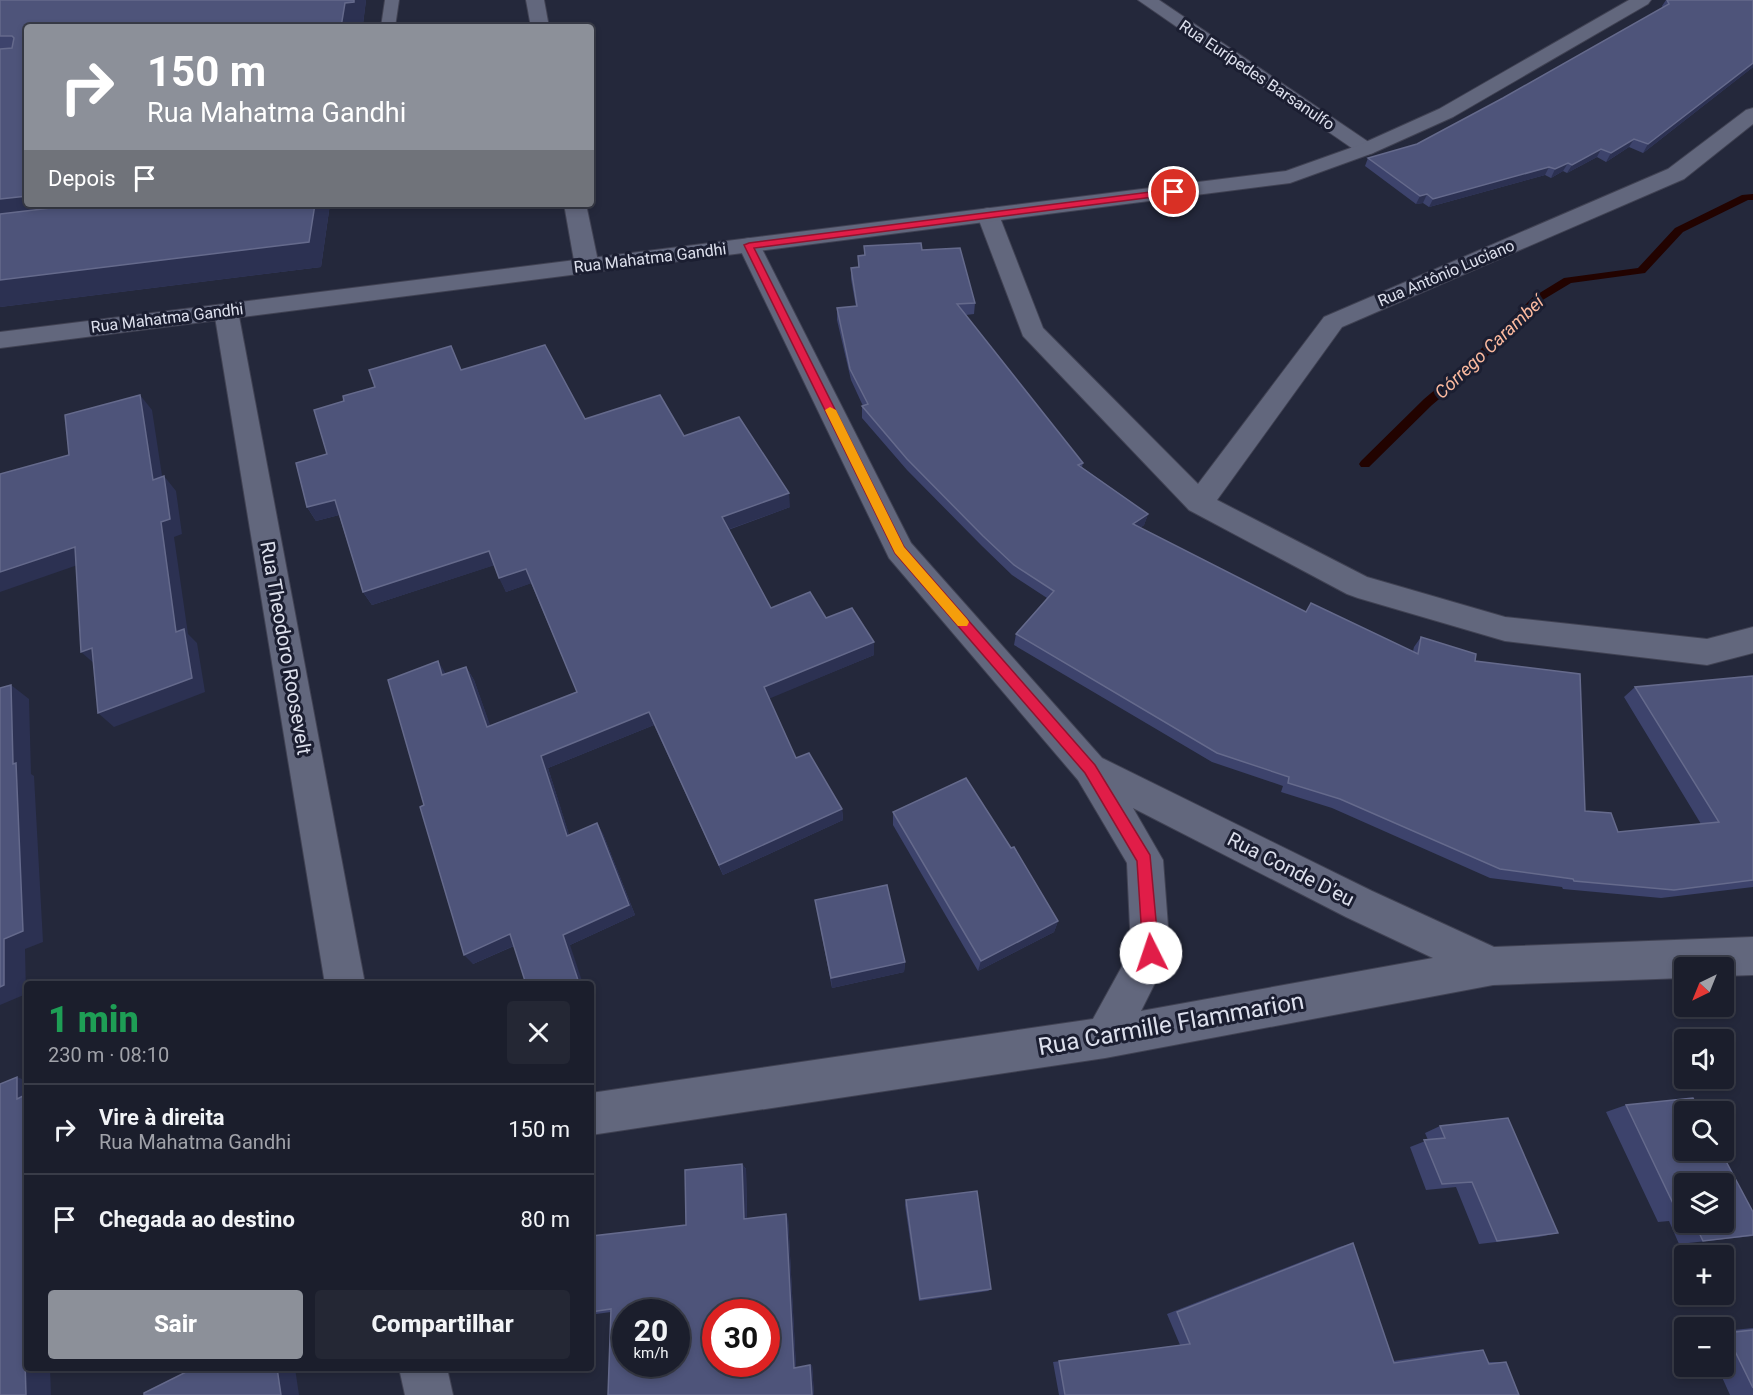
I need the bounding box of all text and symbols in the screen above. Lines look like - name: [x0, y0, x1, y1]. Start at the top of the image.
- street label: Rua Eurípedes Barsanulfo: [1176, 16, 1338, 134]
- text: 150 m: [147, 47, 266, 96]
- icon: right: [48, 48, 126, 126]
- text: Rua Mahatma Gandhi: [147, 97, 406, 129]
- icon: arrive: [128, 162, 161, 195]
- text: Depois: [48, 166, 116, 191]
- pin: [1148, 166, 1199, 217]
- icon: arrive: [1157, 175, 1190, 208]
- street label: Rua Antônio Luciano: [1375, 236, 1517, 310]
- street label: Rua Mahatma Gandhi: [573, 239, 727, 277]
- water label: Córrego Carambeí: [1430, 289, 1550, 403]
- street label: Rua Mahatma Gandhi: [90, 299, 244, 337]
- street label: Rua Theodoro Roosevelt: [255, 539, 317, 757]
- street label: Rua Conde D'eu: [1224, 827, 1358, 911]
- position arrow: [1119, 921, 1183, 985]
- north arrow: [1674, 957, 1734, 1017]
- map controls: [1674, 957, 1734, 1377]
- street label: Rua Carmille Flammarion: [1036, 987, 1306, 1061]
- text: 1 min: [48, 999, 139, 1041]
- button: close: [507, 1001, 570, 1064]
- button: sound: [1674, 1029, 1734, 1089]
- text: 230 m · 08:10: [48, 1043, 169, 1067]
- button: search: [1674, 1101, 1734, 1161]
- text: Vire à direita: [99, 1105, 225, 1130]
- icon: right: [48, 1113, 81, 1146]
- text: 150 m: [508, 1117, 570, 1142]
- text: Rua Mahatma Gandhi: [99, 1130, 291, 1154]
- button: layers: [1674, 1173, 1734, 1233]
- icon: arrive: [48, 1203, 81, 1236]
- text: Chegada ao destino: [99, 1207, 295, 1232]
- text: 80 m: [521, 1207, 570, 1232]
- button: +: [1674, 1245, 1734, 1305]
- button: Sair: [48, 1290, 303, 1359]
- button: Compartilhar: [315, 1290, 570, 1359]
- speed limit sign: 30: [702, 1299, 780, 1377]
- text: 20: [634, 1313, 668, 1348]
- button: −: [1674, 1317, 1734, 1377]
- text: km/h: [633, 1344, 669, 1362]

